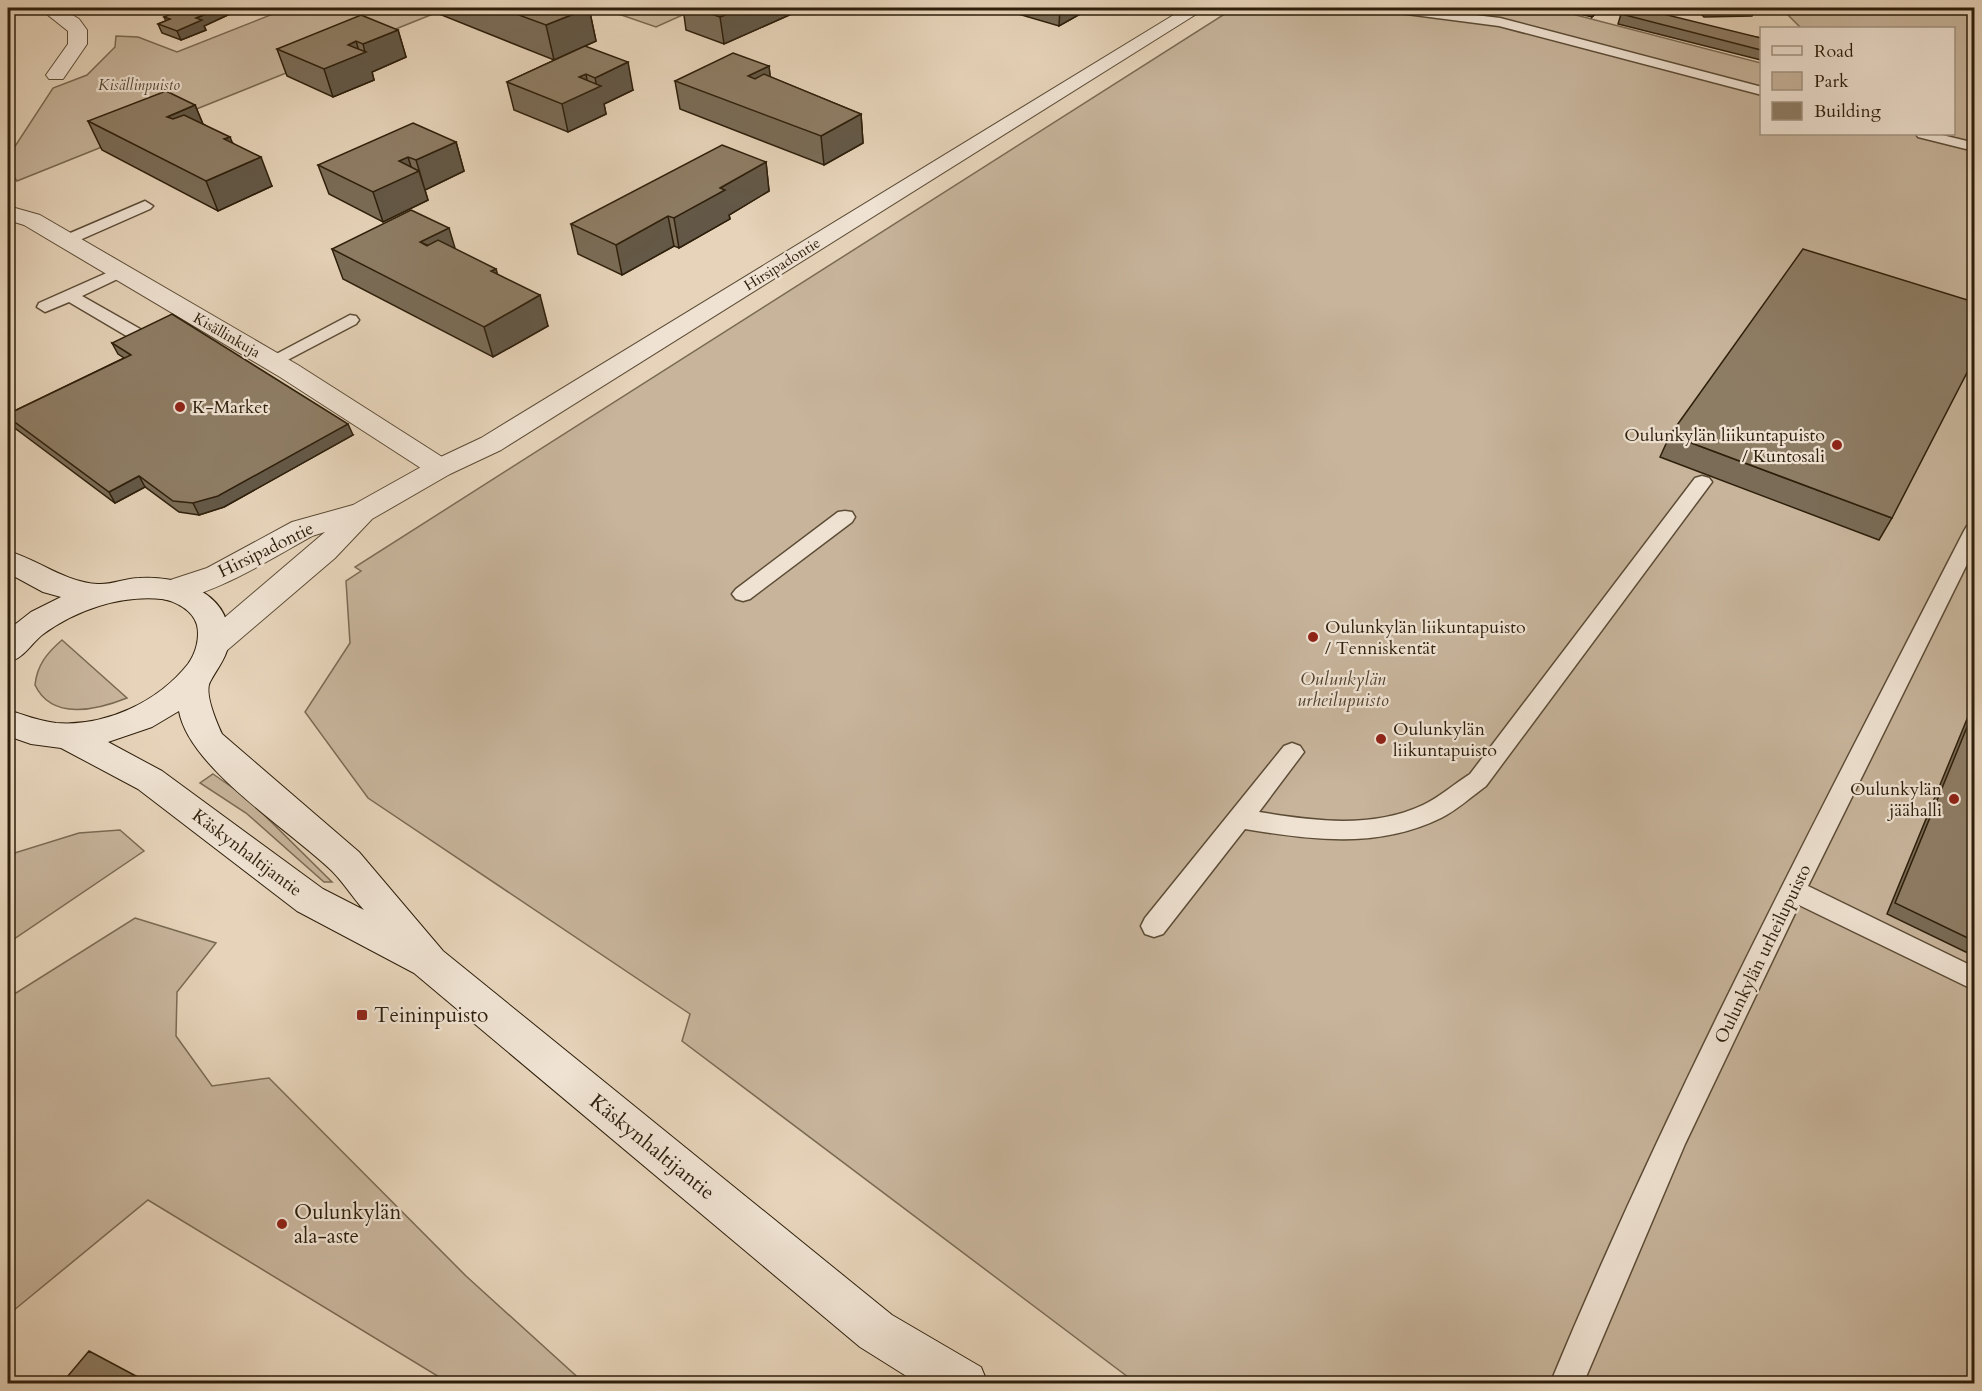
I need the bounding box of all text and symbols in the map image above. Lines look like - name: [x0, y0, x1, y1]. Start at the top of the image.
- legend: [1760, 27, 1955, 135]
- text: Road: [1814, 39, 1854, 64]
- text: Park: [1814, 69, 1849, 94]
- park label: Kisällinpuisto: [98, 75, 180, 95]
- text: Building: [1814, 99, 1882, 124]
- street label: Hirsipadontie: [740, 233, 824, 295]
- street label: Kisällinkuja: [190, 308, 265, 363]
- place label: K-Market: [192, 395, 269, 420]
- marker: K-Market: [173, 400, 187, 414]
- place label: Oulunkylän liikuntapuisto / Kuntosali: [1624, 423, 1825, 469]
- marker: Oulunkylän liikuntapuisto / Kuntosali: [1830, 438, 1844, 452]
- street label: Hirsipadontie: [214, 516, 318, 584]
- place label: Oulunkylän liikuntapuisto / Tenniskentät: [1325, 615, 1526, 661]
- marker: Oulunkylän liikuntapuisto / Tenniskentät: [1306, 630, 1320, 644]
- park label: Oulunkylän urheilupuisto: [1297, 667, 1389, 713]
- place label: Oulunkylän liikuntapuisto: [1393, 717, 1497, 763]
- marker: Oulunkylän liikuntapuisto: [1374, 732, 1388, 746]
- place label: Oulunkylän jäähalli: [1850, 777, 1943, 823]
- marker: Oulunkylän jäähalli: [1947, 792, 1961, 806]
- street label: Käskynhaltijantie: [187, 803, 307, 903]
- street label: Oulunkylän urheilupuisto: [1709, 860, 1817, 1048]
- place label: Teininpuisto: [374, 1001, 488, 1030]
- marker: Teininpuisto: [355, 1008, 369, 1022]
- street label: Käskynhaltijantie: [583, 1087, 721, 1207]
- place label: Oulunkylän ala-aste: [294, 1198, 401, 1251]
- marker: Oulunkylän ala-aste: [275, 1217, 289, 1231]

